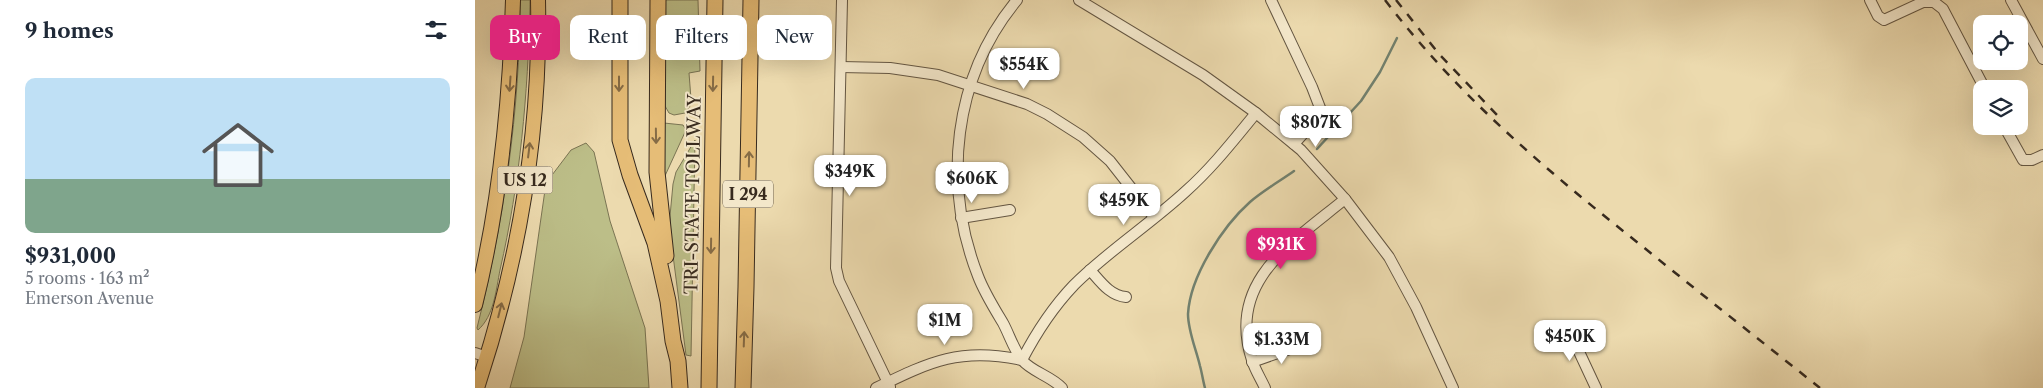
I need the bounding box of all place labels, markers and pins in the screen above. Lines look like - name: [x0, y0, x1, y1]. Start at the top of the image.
- pin: $554K: [989, 48, 1059, 90]
- pin: $807K: [1281, 106, 1351, 148]
- pin: $349K: [815, 154, 885, 197]
- pin: $606K: [937, 162, 1007, 204]
- pin: $459K: [1089, 184, 1159, 226]
- pin: $931K: [1246, 228, 1316, 270]
- pin: $1M: [921, 304, 969, 346]
- pin: $450K: [1535, 320, 1605, 362]
- pin: $1.33M: [1241, 322, 1323, 365]

